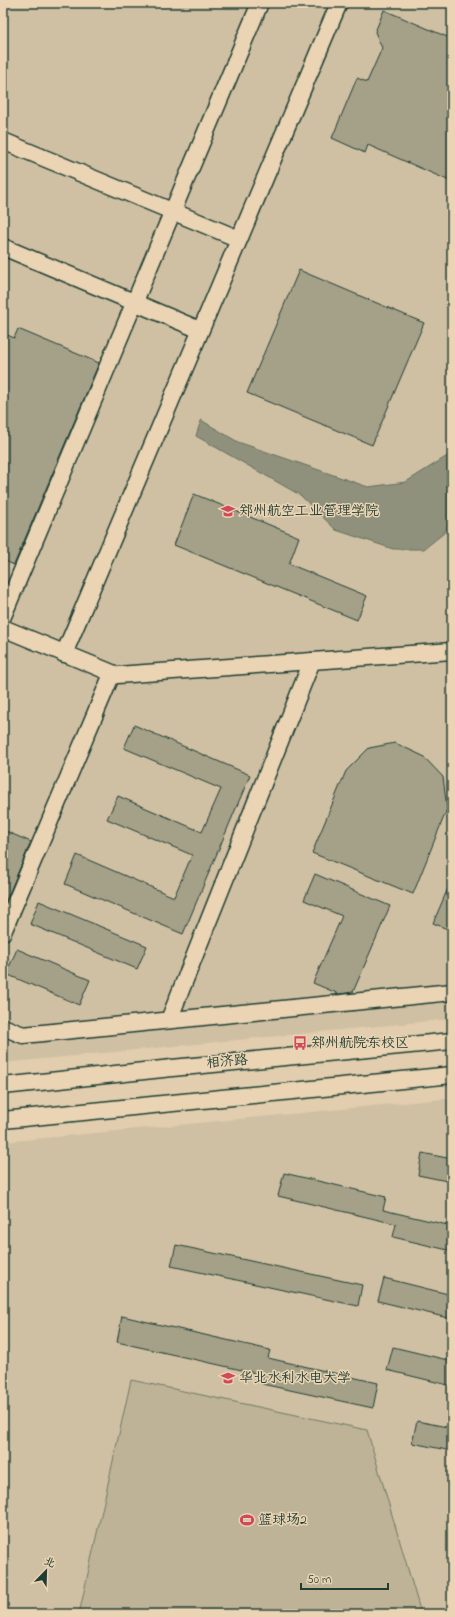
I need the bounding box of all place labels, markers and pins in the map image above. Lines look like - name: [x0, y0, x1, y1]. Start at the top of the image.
- place label: 郑州航空工业管理学院: [239, 501, 379, 522]
- school or university icon: 郑州航空工业管理学院: [220, 503, 236, 519]
- place label: 郑州航院东校区: [311, 1033, 409, 1054]
- bus stop icon: 郑州航院东校区: [292, 1035, 308, 1051]
- place label: 华北水利水电大学: [239, 1368, 351, 1389]
- school or university icon: 华北水利水电大学: [220, 1370, 236, 1386]
- place label: 篮球场2: [258, 1510, 307, 1531]
- sports icon: 篮球场2: [239, 1512, 255, 1528]

